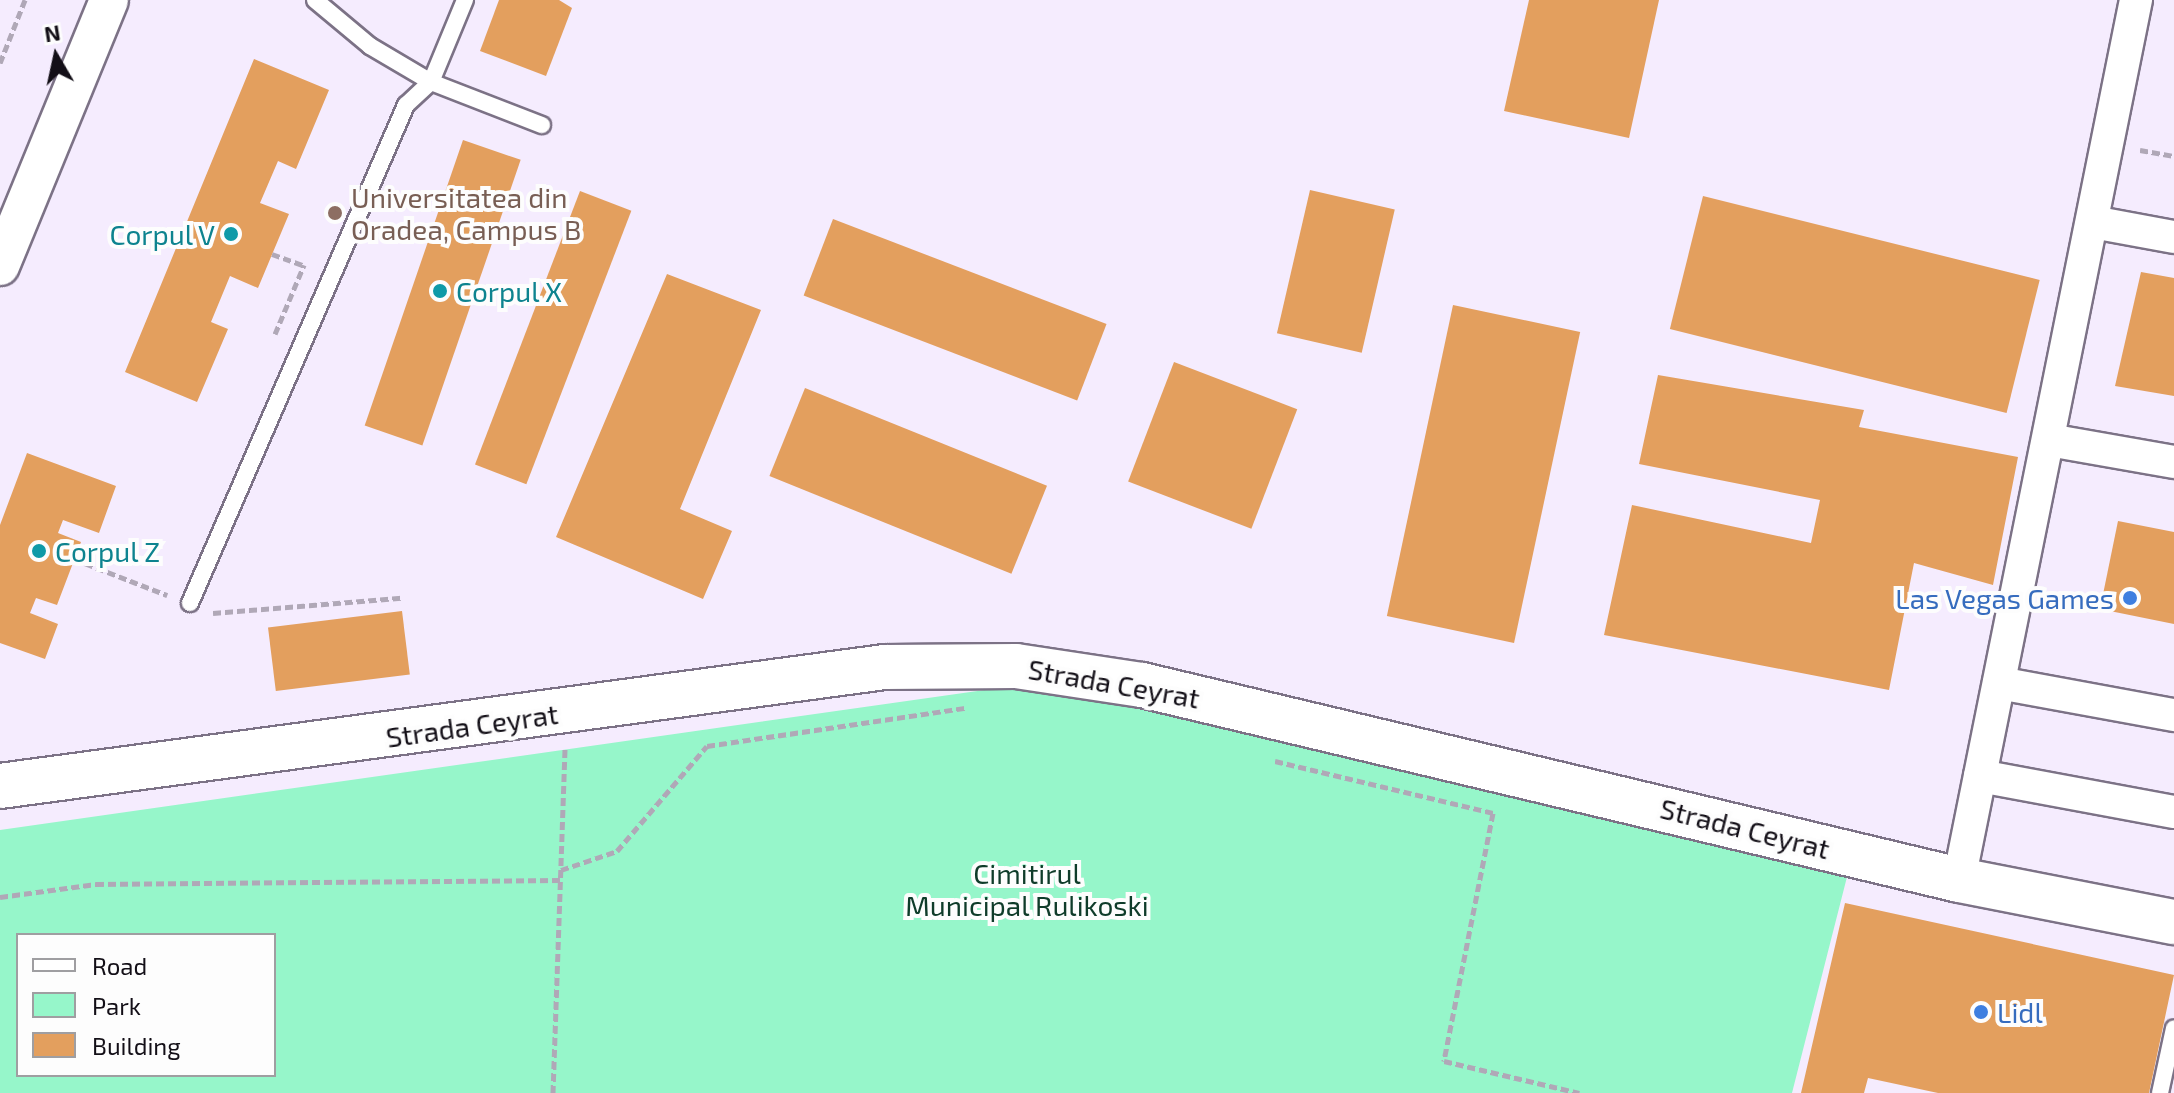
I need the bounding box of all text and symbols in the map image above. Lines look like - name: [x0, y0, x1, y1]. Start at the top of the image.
- north arrow: [16, 16, 96, 96]
- text: N: [42, 18, 62, 46]
- place label: Universitatea din Oradea, Campus B: [351, 180, 581, 246]
- marker: Universitatea din Oradea, Campus B: [326, 204, 344, 222]
- place label: Corpul V: [108, 217, 215, 251]
- marker: Corpul V: [222, 225, 240, 243]
- place label: Corpul X: [456, 274, 563, 308]
- marker: Corpul X: [431, 282, 449, 300]
- place label: Corpul Z: [55, 534, 161, 568]
- marker: Corpul Z: [30, 542, 48, 560]
- place label: Las Vegas Games: [1895, 581, 2114, 615]
- marker: Las Vegas Games: [2121, 589, 2139, 607]
- street label: Strada Ceyrat: [1026, 651, 1202, 715]
- street label: Strada Ceyrat: [384, 696, 560, 754]
- street label: Strada Ceyrat: [1657, 791, 1833, 865]
- park label: Cimitirul Municipal Rulikoski: [905, 856, 1149, 922]
- legend: [16, 933, 276, 1077]
- text: Road: [92, 951, 147, 980]
- text: Park: [92, 991, 141, 1020]
- place label: Lidl: [1997, 995, 2043, 1029]
- marker: Lidl: [1972, 1003, 1990, 1021]
- text: Building: [92, 1031, 181, 1060]

